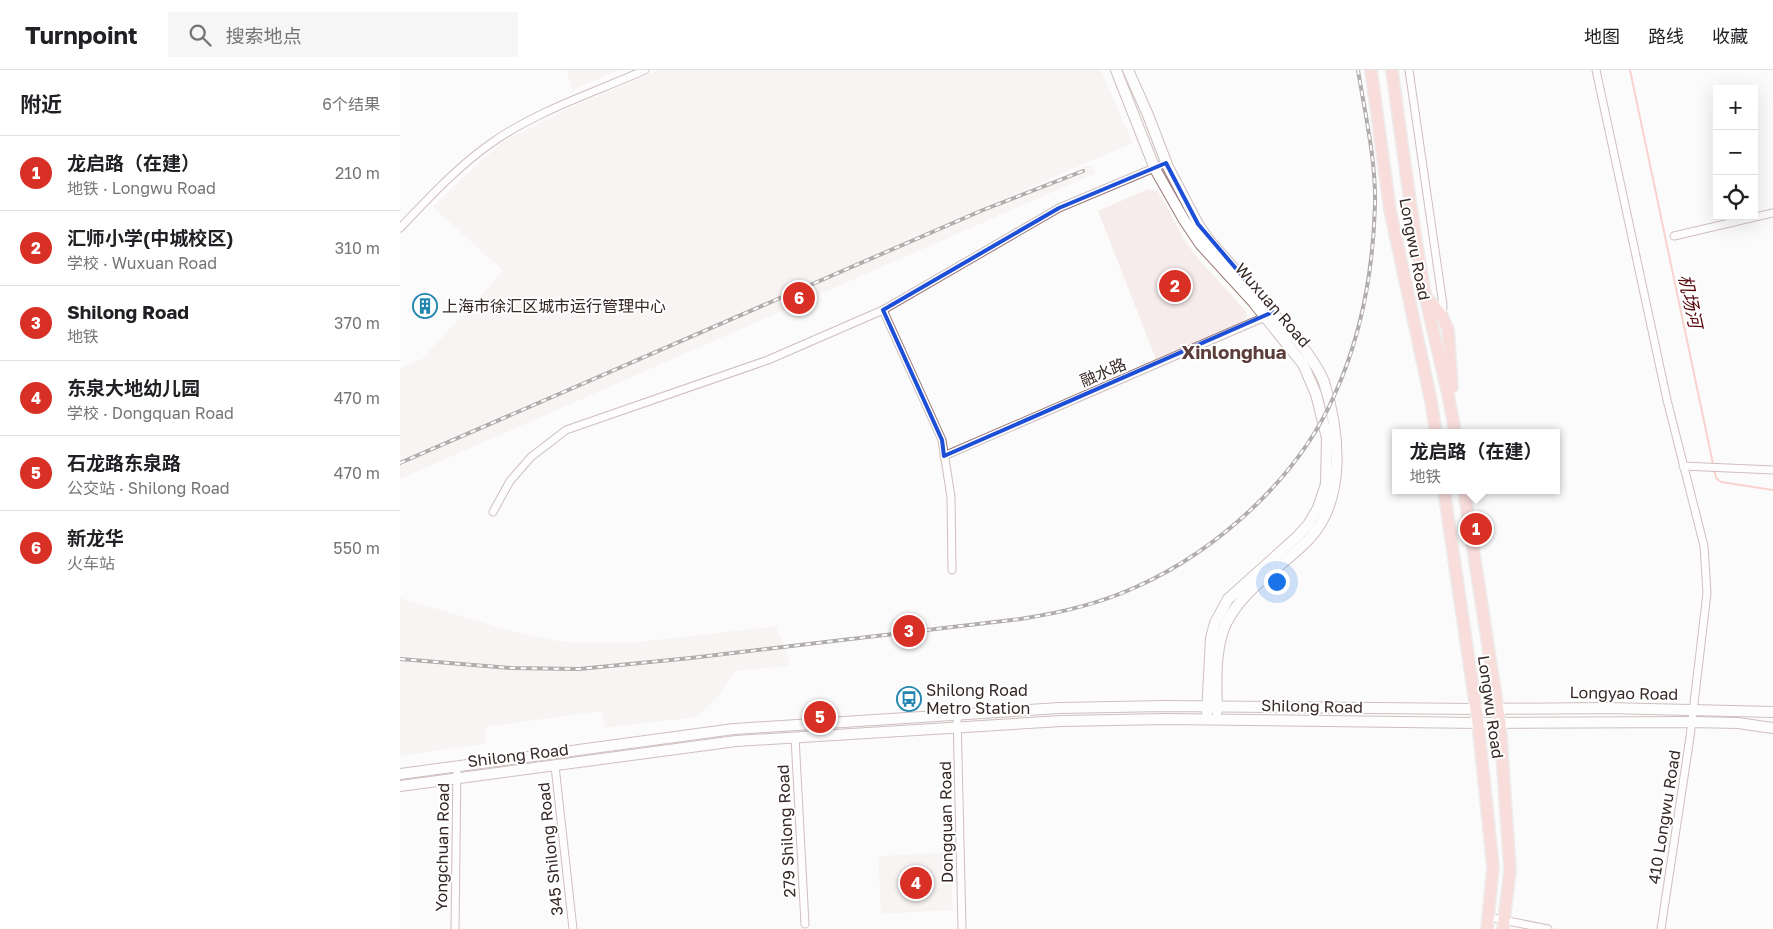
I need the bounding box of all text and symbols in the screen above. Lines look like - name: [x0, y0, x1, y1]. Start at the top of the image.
- search box: [168, 12, 518, 57]
- text: Turnpoint: [25, 20, 138, 49]
- icon: search: [186, 21, 214, 49]
- text: 搜索地点: [226, 24, 302, 47]
- text: 地图: [1584, 25, 1620, 47]
- text: 路线: [1648, 25, 1684, 47]
- text: 收藏: [1712, 25, 1748, 47]
- map controls: [1713, 85, 1758, 220]
- button: +: [1713, 85, 1758, 130]
- text: 附近: [20, 91, 62, 117]
- text: 6个结果: [322, 94, 380, 114]
- button: −: [1713, 130, 1758, 175]
- text: 龙启路（在建）: [67, 151, 200, 174]
- text: 1: [32, 163, 40, 183]
- text: 210 m: [335, 163, 380, 183]
- button: locate: [1713, 175, 1758, 220]
- text: 地铁 · Longwu Road: [67, 178, 216, 198]
- street label: Longwu Road: [1395, 196, 1435, 302]
- text: 汇师小学(中城校区): [67, 226, 233, 249]
- text: 2: [31, 238, 41, 258]
- text: 310 m: [335, 238, 380, 258]
- text: 学校 · Wuxuan Road: [67, 253, 217, 273]
- street label: Wuxuan Road: [1231, 259, 1315, 351]
- pin: 2: [1159, 267, 1191, 305]
- water label: 机场河: [1675, 272, 1708, 333]
- pin: 6: [783, 279, 815, 317]
- building icon: 上海市徐汇区城市运行管理中心: [412, 293, 438, 319]
- place label: 上海市徐汇区城市运行管理中心: [442, 296, 666, 316]
- text: Shilong Road: [67, 300, 189, 323]
- text: 3: [31, 313, 41, 333]
- text: 370 m: [334, 313, 380, 333]
- text: 地铁: [67, 326, 99, 346]
- district label: Xinlonghua: [1181, 340, 1287, 363]
- street label: 融水路: [1077, 353, 1129, 391]
- text: 东泉大地幼儿园: [67, 376, 200, 399]
- text: 4: [31, 388, 41, 408]
- text: 470 m: [334, 388, 380, 408]
- text: 学校 · Dongquan Road: [67, 403, 234, 423]
- popup: [1392, 429, 1560, 494]
- text: 龙启路（在建）: [1409, 439, 1543, 462]
- text: 石龙路东泉路: [67, 451, 181, 474]
- text: 5: [31, 463, 41, 483]
- text: 470 m: [334, 463, 380, 483]
- text: 地铁: [1409, 466, 1442, 486]
- text: 公交站 · Shilong Road: [67, 478, 230, 498]
- pin: 1: [1460, 510, 1492, 548]
- text: 新龙华: [67, 526, 124, 549]
- text: 6: [31, 538, 41, 558]
- text: 550 m: [333, 538, 380, 558]
- text: 火车站: [67, 553, 115, 573]
- your location: [1264, 569, 1290, 595]
- pin: 3: [893, 612, 925, 650]
- street label: Longwu Road: [1474, 654, 1508, 760]
- place label: Shilong Road Metro Station: [926, 680, 1030, 718]
- street label: Longyao Road: [1570, 682, 1678, 704]
- bus stop icon: Shilong Road Metro Station: [896, 686, 922, 712]
- street label: Shilong Road: [1261, 695, 1363, 717]
- pin: 5: [804, 698, 836, 736]
- street label: Shilong Road: [466, 739, 570, 771]
- street label: 410 Longwu Road: [1644, 749, 1684, 885]
- street label: Dongquan Road: [935, 761, 957, 883]
- street label: 279 Shilong Road: [773, 764, 799, 898]
- street label: 345 Shilong Road: [533, 781, 567, 917]
- street label: Yongchuan Road: [431, 783, 453, 911]
- pin: 4: [900, 864, 932, 902]

